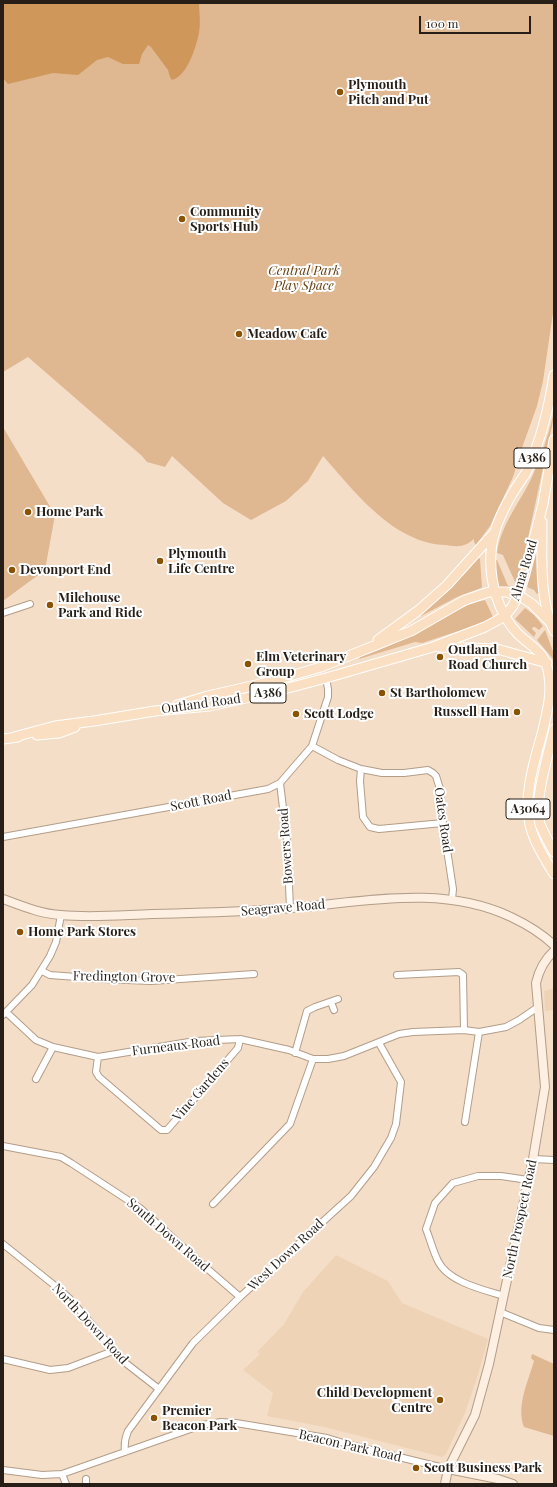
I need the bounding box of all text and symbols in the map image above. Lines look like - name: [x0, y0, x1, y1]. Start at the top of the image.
- scale bar: [421, 8, 533, 34]
- text: 100 m: [426, 15, 458, 31]
- place label: Plymouth Pitch and Put: [348, 77, 429, 108]
- marker: Plymouth Pitch and Put: [335, 87, 345, 97]
- place label: Community Sports Hub: [190, 204, 261, 235]
- marker: Community Sports Hub: [177, 214, 187, 224]
- park label: Central Park Play Space: [268, 263, 340, 294]
- place label: Meadow Cafe: [247, 326, 327, 342]
- marker: Meadow Cafe: [234, 329, 244, 339]
- road number: A386: [514, 448, 550, 468]
- place label: Home Park: [36, 504, 103, 520]
- marker: Home Park: [23, 507, 33, 517]
- street label: Alma Road: [507, 538, 541, 602]
- place label: Plymouth Life Centre: [168, 546, 235, 577]
- marker: Plymouth Life Centre: [155, 556, 165, 566]
- place label: Devonport End: [20, 562, 111, 578]
- marker: Devonport End: [7, 565, 17, 575]
- place label: Milehouse Park and Ride: [58, 590, 142, 621]
- marker: Milehouse Park and Ride: [45, 600, 55, 610]
- place label: Outland Road Church: [448, 642, 527, 673]
- place label: Elm Veterinary Group: [256, 649, 346, 680]
- marker: Outland Road Church: [435, 652, 445, 662]
- marker: Elm Veterinary Group: [243, 659, 253, 669]
- road number: A386: [250, 683, 286, 703]
- place label: St Bartholomew: [390, 685, 486, 701]
- marker: St Bartholomew: [377, 688, 387, 698]
- street label: Outland Road: [160, 691, 242, 717]
- place label: Russell Ham: [434, 704, 509, 720]
- place label: Scott Lodge: [304, 706, 374, 722]
- marker: Russell Ham: [512, 707, 522, 717]
- marker: Scott Lodge: [291, 709, 301, 719]
- street label: Oates Road: [431, 786, 455, 854]
- street label: Scott Road: [169, 787, 233, 815]
- road number: A3064: [506, 799, 550, 819]
- street label: Bowers Road: [276, 808, 296, 884]
- street label: Seagrave Road: [240, 897, 326, 919]
- place label: Home Park Stores: [28, 924, 136, 940]
- marker: Home Park Stores: [15, 927, 25, 937]
- street label: Fredington Grove: [73, 968, 175, 986]
- street label: Furneaux Road: [131, 1033, 221, 1059]
- street label: Vine Gardens: [170, 1055, 232, 1125]
- street label: North Prospect Road: [500, 1158, 540, 1280]
- street label: South Down Road: [124, 1195, 212, 1275]
- street label: West Down Road: [245, 1216, 327, 1294]
- street label: North Down Road: [49, 1281, 131, 1367]
- place label: Child Development Centre: [317, 1385, 432, 1416]
- marker: Child Development Centre: [435, 1395, 445, 1405]
- place label: Premier Beacon Park: [162, 1403, 237, 1434]
- marker: Premier Beacon Park: [149, 1413, 159, 1423]
- street label: Beacon Park Road: [297, 1427, 403, 1465]
- place label: Scott Business Park: [424, 1460, 542, 1476]
- marker: Scott Business Park: [411, 1463, 421, 1473]

